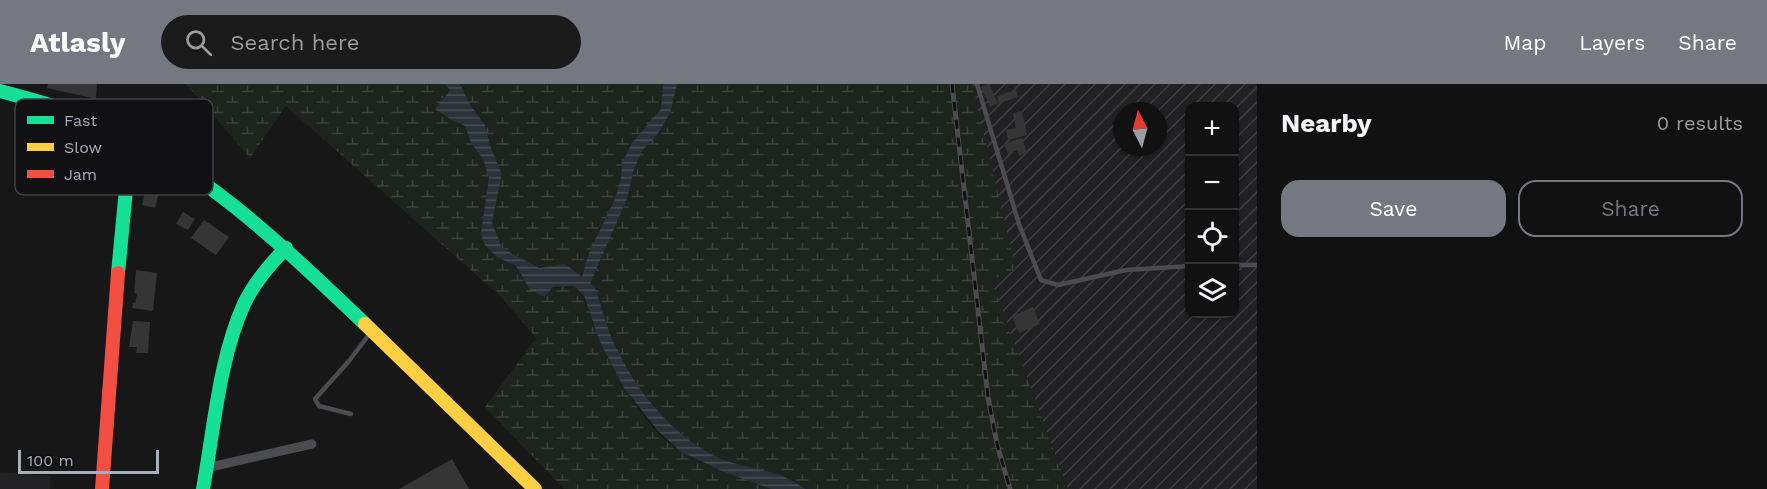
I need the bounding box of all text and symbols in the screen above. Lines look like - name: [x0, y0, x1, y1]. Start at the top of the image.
- search box: [161, 15, 581, 69]
- text: Atlasly: [30, 26, 125, 59]
- icon: search: [182, 26, 215, 59]
- text: Search here: [230, 30, 359, 55]
- text: Map: [1503, 30, 1546, 55]
- text: Layers: [1579, 30, 1645, 55]
- text: Share: [1678, 30, 1737, 55]
- legend: [15, 99, 213, 195]
- north arrow: [1113, 102, 1167, 156]
- map controls: [1185, 102, 1239, 318]
- button: +: [1185, 102, 1239, 156]
- text: Nearby: [1281, 108, 1372, 138]
- text: Fast: [64, 111, 97, 130]
- text: 0 results: [1657, 111, 1743, 135]
- text: Slow: [64, 138, 102, 157]
- button: −: [1185, 156, 1239, 210]
- text: Jam: [64, 165, 97, 184]
- button: Save: [1281, 180, 1506, 237]
- button: Share: [1518, 180, 1743, 237]
- button: locate: [1185, 210, 1239, 264]
- button: layers: [1185, 264, 1239, 318]
- scale bar: [18, 447, 159, 474]
- text: 100 m: [27, 451, 74, 470]

